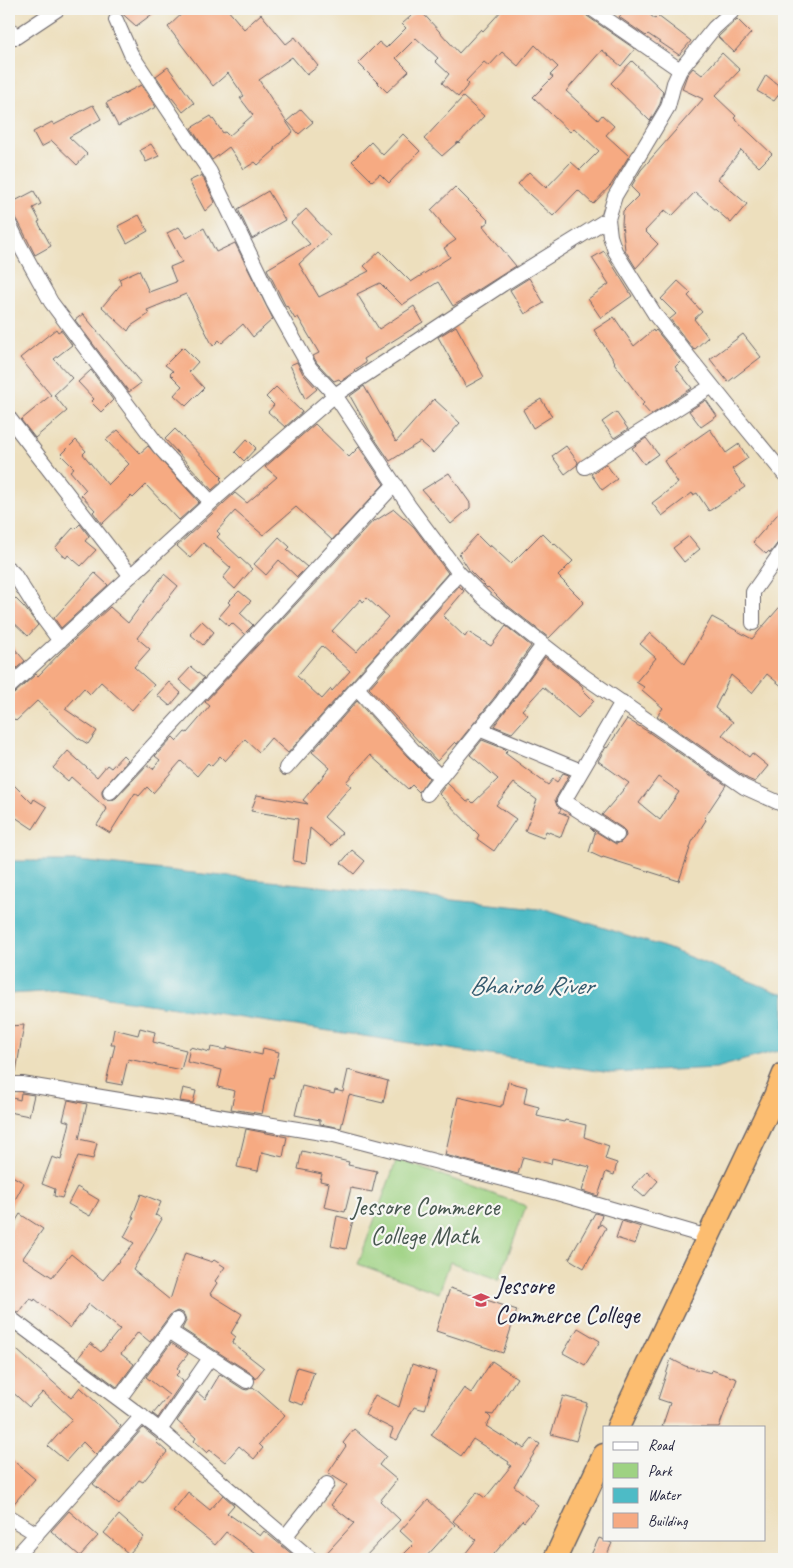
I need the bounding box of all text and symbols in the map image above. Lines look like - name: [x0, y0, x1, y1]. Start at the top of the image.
- water label: Bhairob River: [469, 969, 596, 1002]
- park label: Jessore Commerce College Math: [350, 1191, 501, 1252]
- place label: Jessore Commerce College: [494, 1270, 641, 1331]
- school or university icon: Jessore Commerce College: [471, 1290, 491, 1310]
- legend: [603, 1426, 766, 1540]
- text: Road: [648, 1436, 675, 1455]
- text: Park: [648, 1462, 673, 1481]
- text: Water: [648, 1486, 682, 1505]
- text: Building: [648, 1512, 688, 1531]

